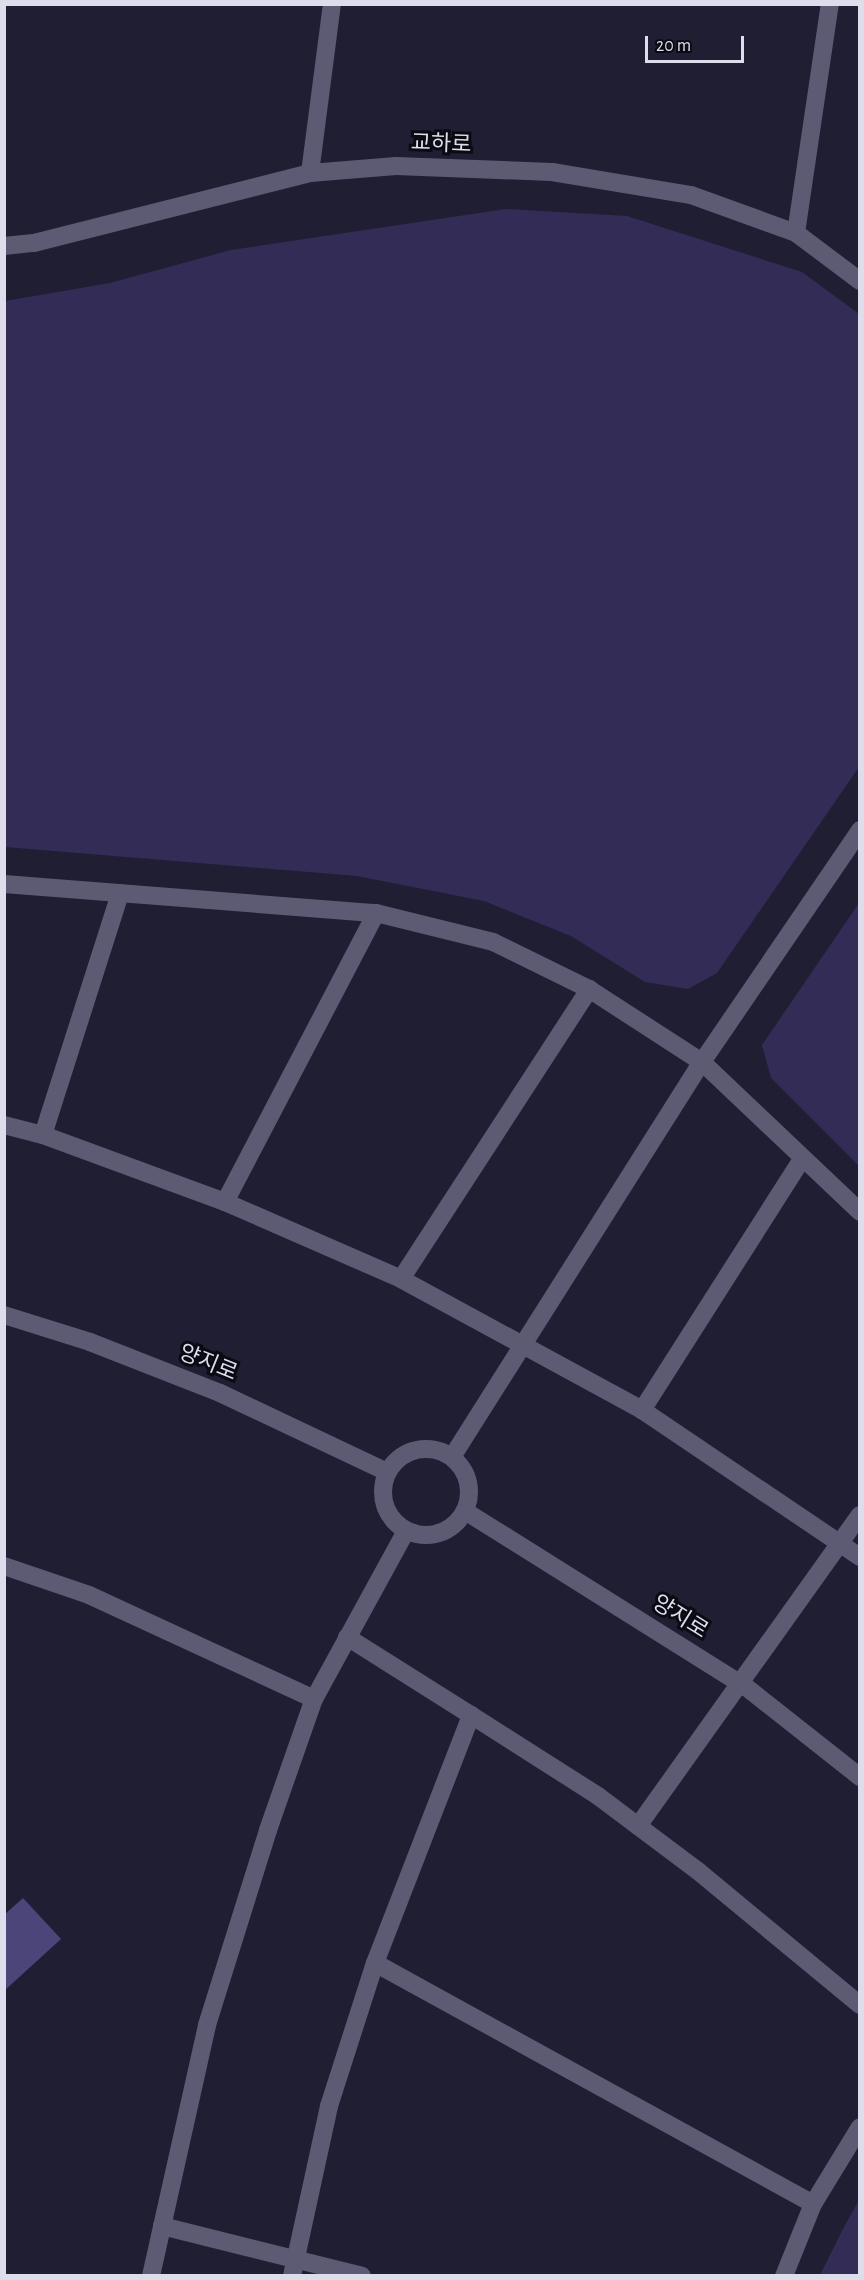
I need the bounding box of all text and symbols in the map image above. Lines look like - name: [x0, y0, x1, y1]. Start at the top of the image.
- scale bar: [648, 24, 747, 62]
- text: 20 m: [656, 37, 691, 55]
- street label: 교하로: [410, 130, 472, 158]
- street label: 양지로: [175, 1339, 241, 1387]
- street label: 양지로: [647, 1590, 713, 1644]

